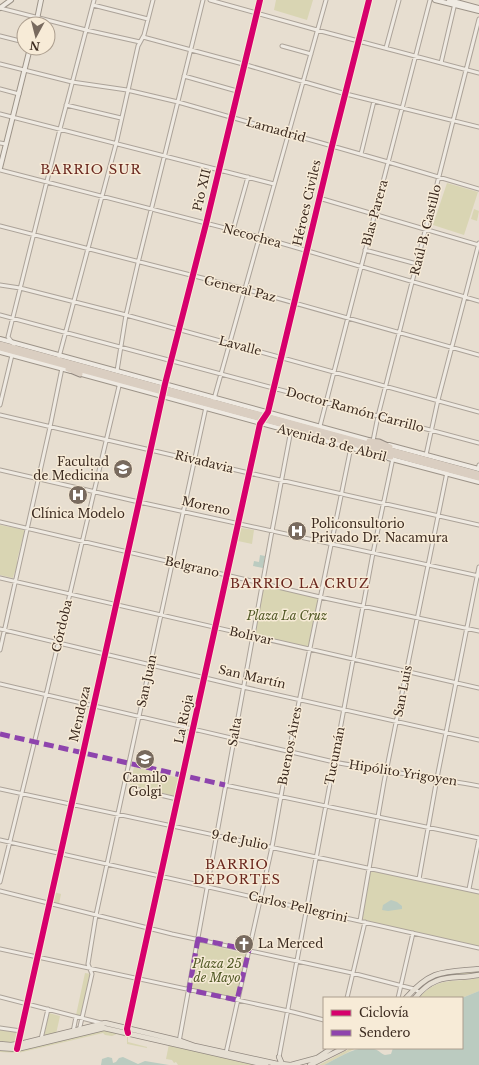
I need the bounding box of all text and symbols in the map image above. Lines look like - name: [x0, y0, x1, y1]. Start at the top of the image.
- north arrow: [16, 16, 56, 56]
- text: N: [28, 38, 41, 54]
- street label: Lamadrid: [245, 114, 307, 145]
- street label: Héroes Civiles: [289, 158, 324, 248]
- district label: BARRIO SUR: [40, 161, 142, 178]
- street label: Pio XII: [189, 167, 214, 213]
- street label: Blas Parera: [358, 178, 391, 248]
- street label: Raúl B. Castillo: [407, 183, 444, 277]
- street label: Necochea: [221, 221, 283, 251]
- street label: General Paz: [203, 272, 278, 305]
- street label: Lavalle: [217, 333, 263, 358]
- street label: Doctor Ramón Carrillo: [285, 384, 426, 435]
- street label: Avenida 3 de Abril: [275, 420, 389, 464]
- street label: Rivadavia: [173, 447, 235, 476]
- place label: Facultad de Medicina: [33, 454, 109, 483]
- school or university icon: Facultad de Medicina: [112, 458, 134, 480]
- hospital icon: Clínica Modelo: [67, 484, 89, 506]
- street label: Moreno: [180, 493, 232, 518]
- place label: Clínica Modelo: [31, 506, 125, 521]
- place label: Policonsultorio Privado Dr. Nacamura: [311, 516, 448, 545]
- hospital icon: Policonsultorio Privado Dr. Nacamura: [286, 520, 308, 542]
- street label: Belgrano: [163, 553, 221, 580]
- district label: BARRIO LA CRUZ: [230, 575, 370, 592]
- street label: Córdoba: [48, 598, 75, 654]
- park label: Plaza La Cruz: [246, 608, 327, 623]
- street label: Bolívar: [228, 623, 275, 648]
- street label: San Juan: [134, 653, 159, 709]
- street label: San Martín: [217, 662, 287, 692]
- street label: San Luis: [390, 664, 415, 718]
- street label: Mendoza: [66, 684, 93, 743]
- street label: La Rioja: [171, 692, 196, 745]
- street label: Buenos Aires: [275, 705, 304, 787]
- street label: Salta: [225, 716, 245, 748]
- street label: Tucumán: [321, 725, 348, 786]
- school or university icon: Camilo Golgi: [134, 748, 156, 770]
- street label: Hipólito Yrigoyen: [348, 757, 458, 788]
- place label: Camilo Golgi: [123, 770, 168, 799]
- street label: 9 de Julio: [210, 826, 270, 853]
- district label: BARRIO DEPORTES: [193, 856, 281, 888]
- street label: Carlos Pellegrini: [247, 888, 349, 925]
- church icon: La Merced: [233, 933, 255, 955]
- place label: La Merced: [258, 936, 323, 951]
- park label: Plaza 25 de Mayo: [191, 956, 242, 985]
- legend: [323, 997, 463, 1049]
- text: Ciclovía: [359, 1005, 409, 1020]
- text: Sendero: [359, 1025, 410, 1040]

